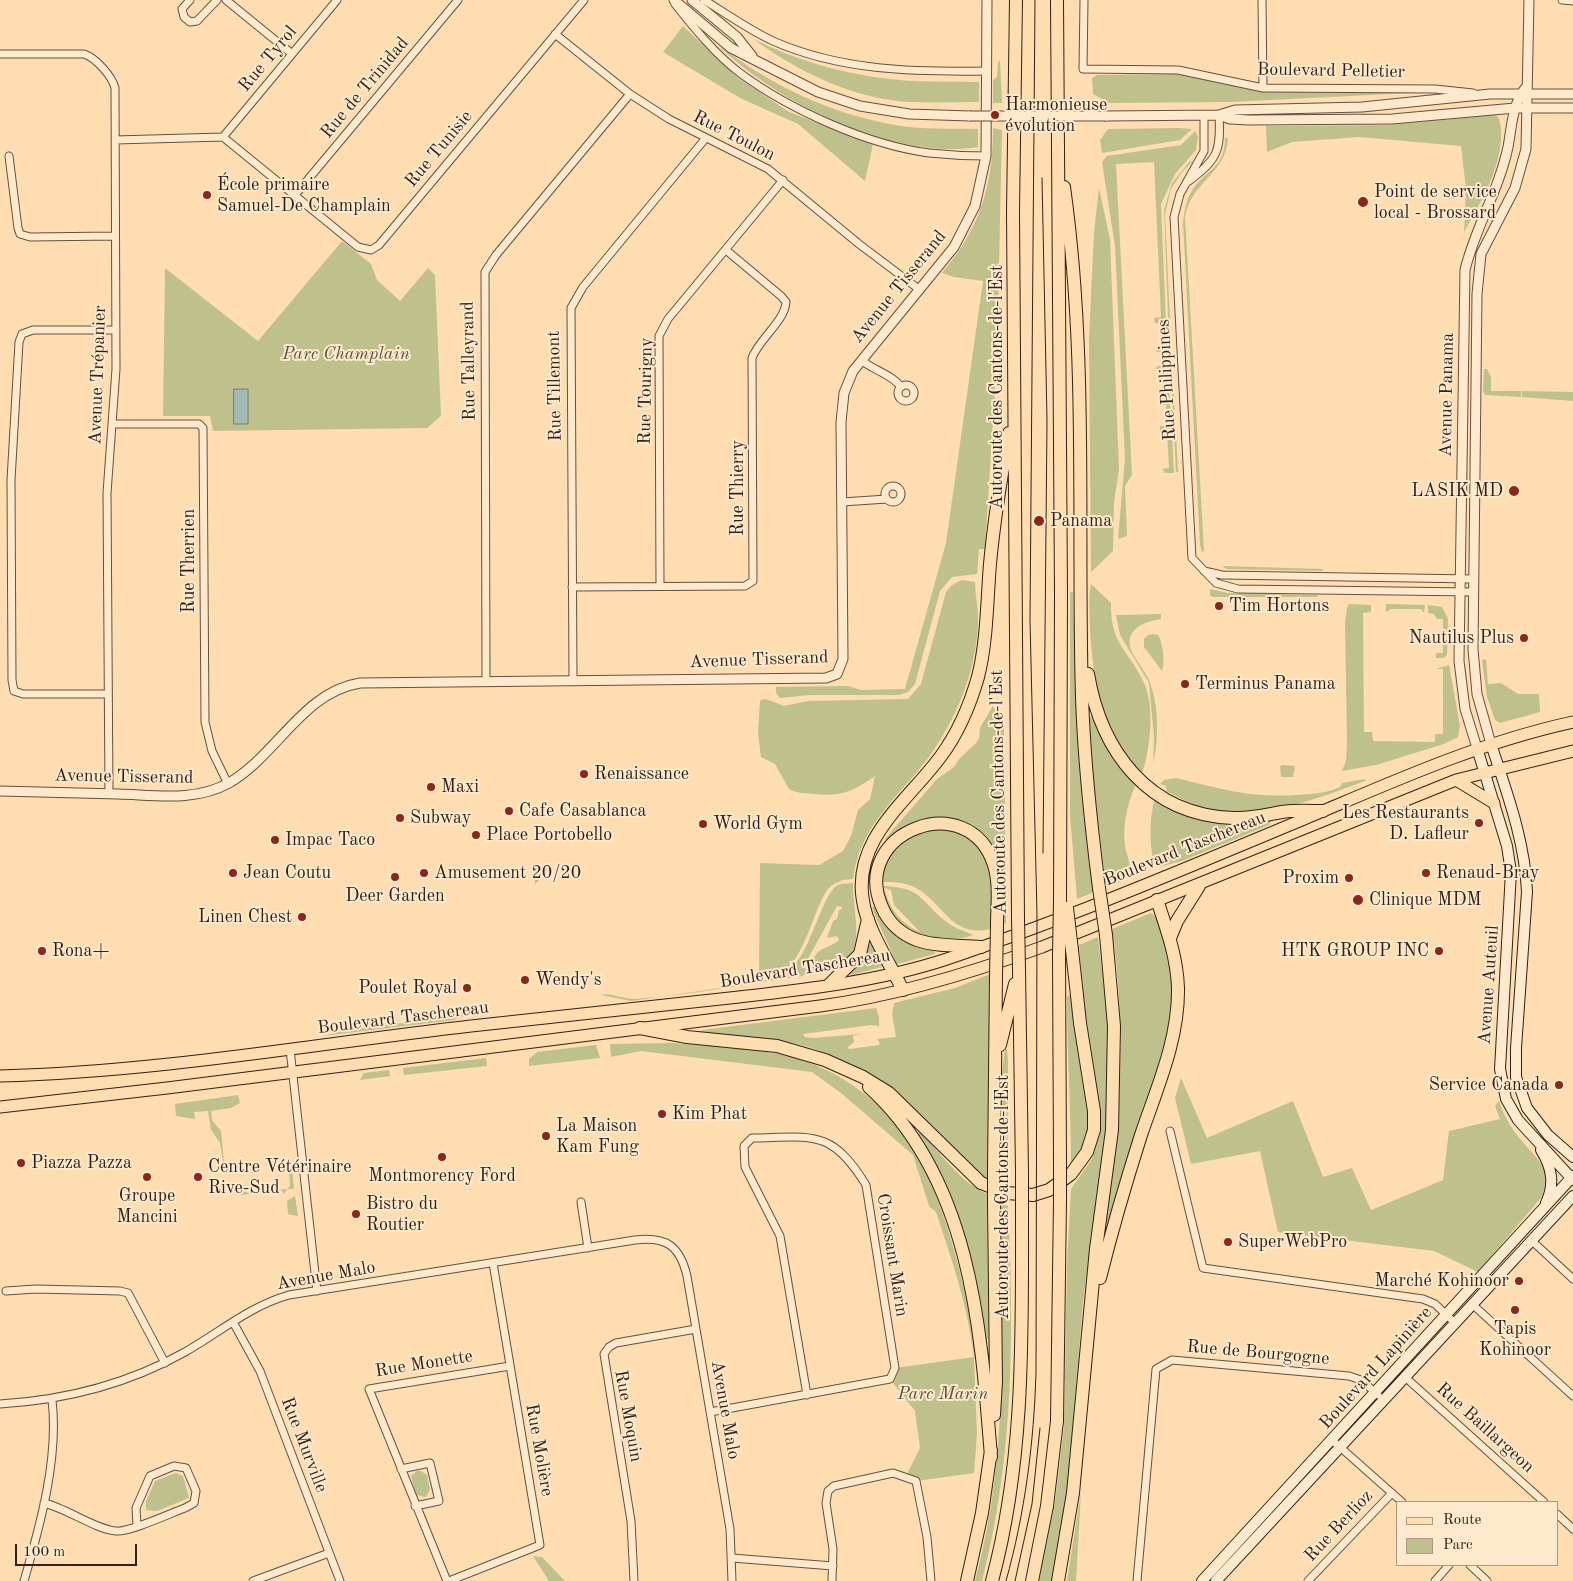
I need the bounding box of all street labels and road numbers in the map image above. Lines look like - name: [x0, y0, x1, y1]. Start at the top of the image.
- street label: Rue Tyrol: [234, 22, 302, 96]
- street label: Rue de Trinidad: [316, 33, 414, 143]
- street label: Boulevard Pelletier: [1257, 59, 1405, 83]
- street label: Rue Tunisie: [401, 106, 477, 192]
- street label: Rue Toulon: [689, 106, 779, 166]
- street label: Avenue Tisserand: [847, 226, 951, 348]
- street label: Autoroute des Cantons-de-l'Est: [986, 265, 1008, 509]
- street label: Rue Talleyrand: [457, 301, 481, 421]
- street label: Avenue Trépanier: [85, 305, 111, 445]
- street label: Rue Philippines: [1153, 319, 1181, 441]
- street label: Rue Tillemont: [543, 330, 567, 442]
- street label: Avenue Panama: [1435, 333, 1459, 457]
- street label: Rue Tourigny: [634, 337, 658, 445]
- street label: Rue Thierry: [727, 440, 749, 536]
- street label: Rue Therrien: [178, 509, 200, 613]
- street label: Avenue Tisserand: [689, 647, 829, 673]
- street label: Autoroute des Cantons-de-l'Est: [986, 669, 1012, 915]
- street label: Avenue Tisserand: [54, 765, 194, 789]
- street label: Boulevard Taschereau: [1101, 807, 1269, 891]
- street label: Avenue Auteuil: [1474, 925, 1504, 1045]
- street label: Boulevard Taschereau: [718, 945, 892, 993]
- street label: Boulevard Taschereau: [316, 997, 490, 1039]
- street label: Autoroute des Cantons-de-l'Est: [992, 1075, 1014, 1319]
- street label: Croissant Marin: [872, 1192, 912, 1318]
- street label: Avenue Malo: [275, 1257, 377, 1295]
- street label: Boulevard Lapinière: [1315, 1302, 1437, 1434]
- street label: Rue de Bourgogne: [1186, 1336, 1330, 1370]
- street label: Rue Monette: [374, 1346, 474, 1382]
- street label: Avenue Malo: [706, 1359, 744, 1461]
- street label: Rue Moquin: [609, 1368, 647, 1464]
- street label: Rue Baillargeon: [1431, 1378, 1539, 1478]
- street label: Rue Murville: [276, 1394, 332, 1496]
- street label: Rue Molière: [520, 1402, 558, 1498]
- street label: Rue Berlioz: [1300, 1486, 1378, 1566]

